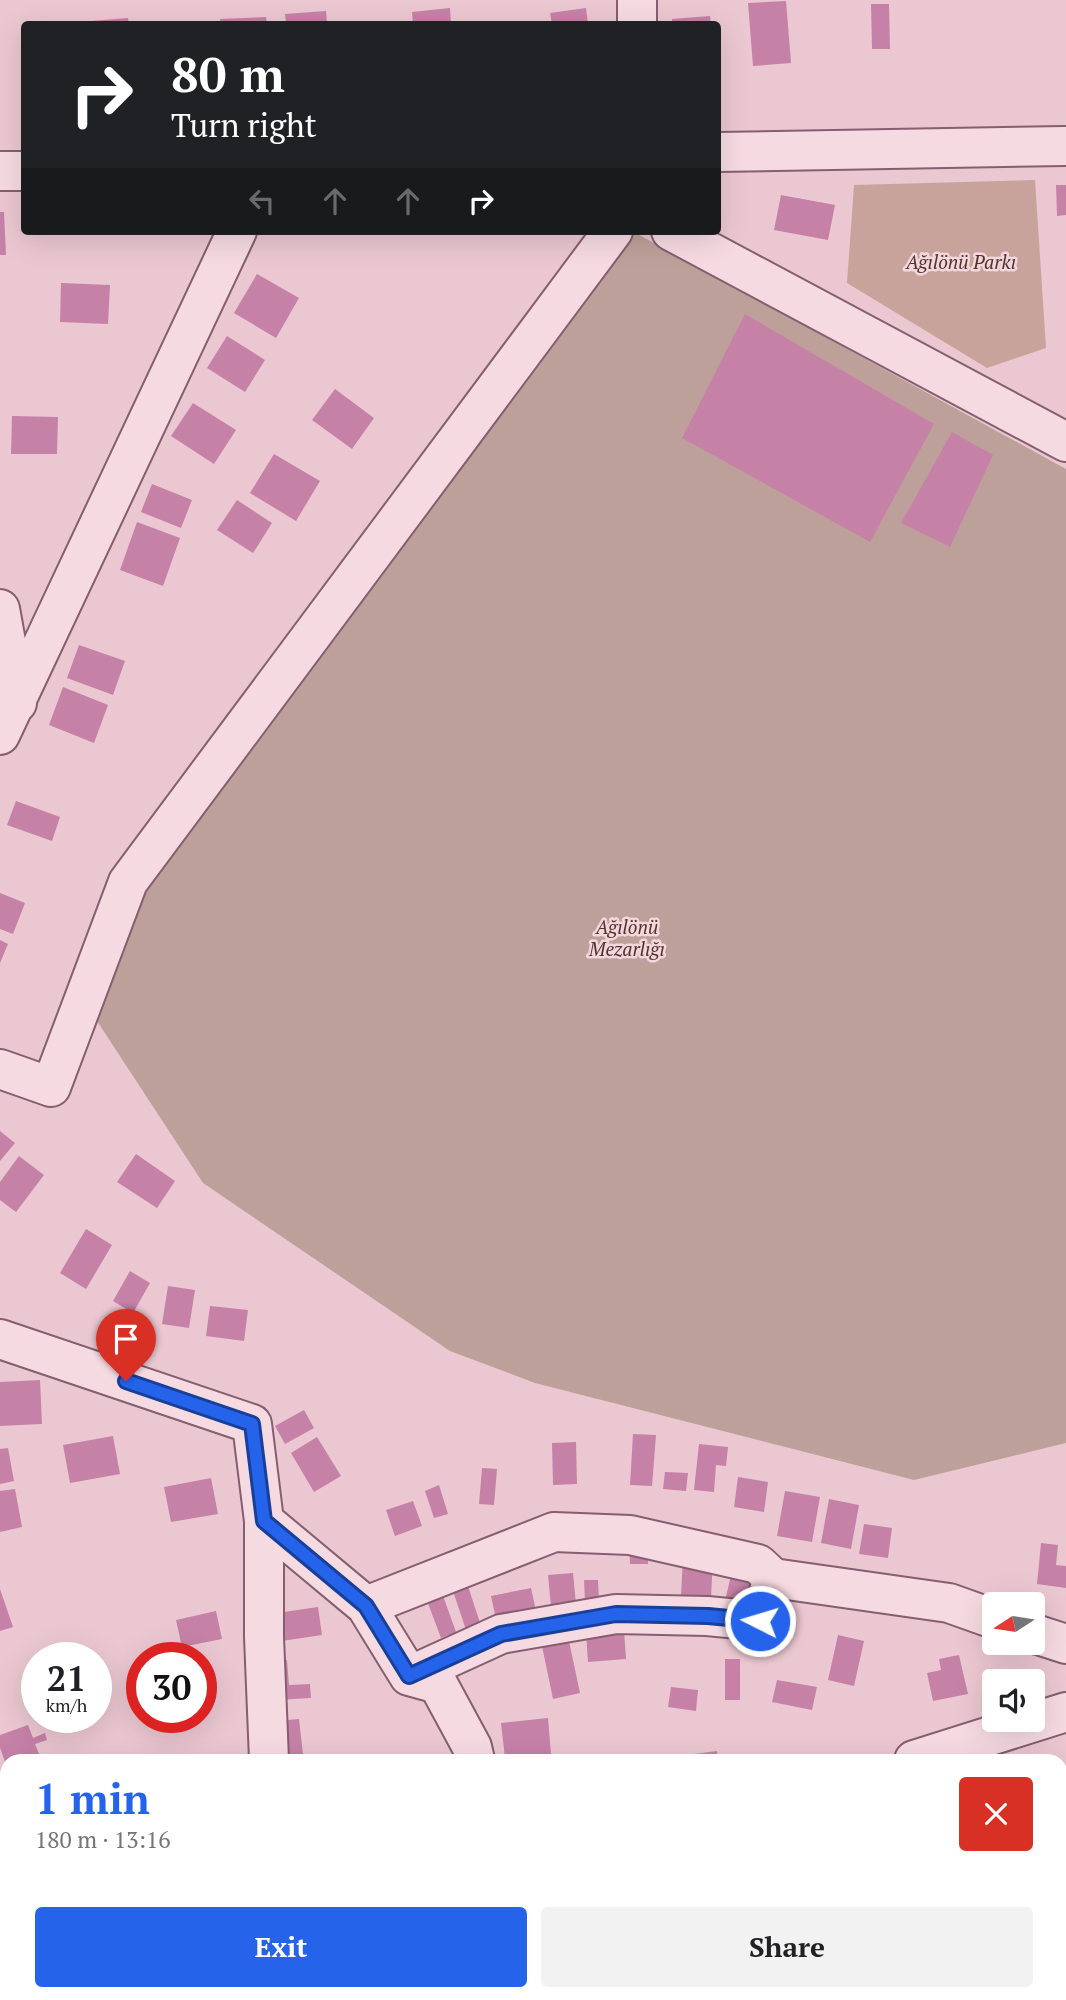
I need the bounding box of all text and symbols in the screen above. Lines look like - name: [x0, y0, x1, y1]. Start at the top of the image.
- text: 80 m: [171, 41, 285, 106]
- icon: right: [56, 49, 147, 140]
- text: Turn right: [171, 104, 317, 146]
- icon: left: [243, 182, 281, 220]
- icon: ahead: [316, 182, 354, 220]
- icon: ahead: [389, 182, 427, 220]
- icon: right: [462, 182, 500, 220]
- park label: Ağılönü Parkı: [905, 249, 1016, 274]
- park label: Ağılönü Mezarlığı: [588, 914, 665, 961]
- pin: [96, 1309, 156, 1381]
- icon: arrive: [107, 1320, 145, 1358]
- position arrow: [723, 1584, 797, 1658]
- north arrow: [982, 1592, 1045, 1656]
- map controls: [982, 1592, 1045, 1732]
- speed limit sign: 30: [126, 1642, 217, 1733]
- text: 21: [47, 1655, 86, 1701]
- button: sound: [982, 1669, 1045, 1732]
- text: km/h: [46, 1693, 87, 1717]
- text: 1 min: [35, 1770, 150, 1826]
- button: close: [959, 1777, 1033, 1851]
- text: 180 m · 13:16: [35, 1824, 170, 1855]
- button: Exit: [35, 1907, 527, 1987]
- button: Share: [541, 1907, 1033, 1987]

